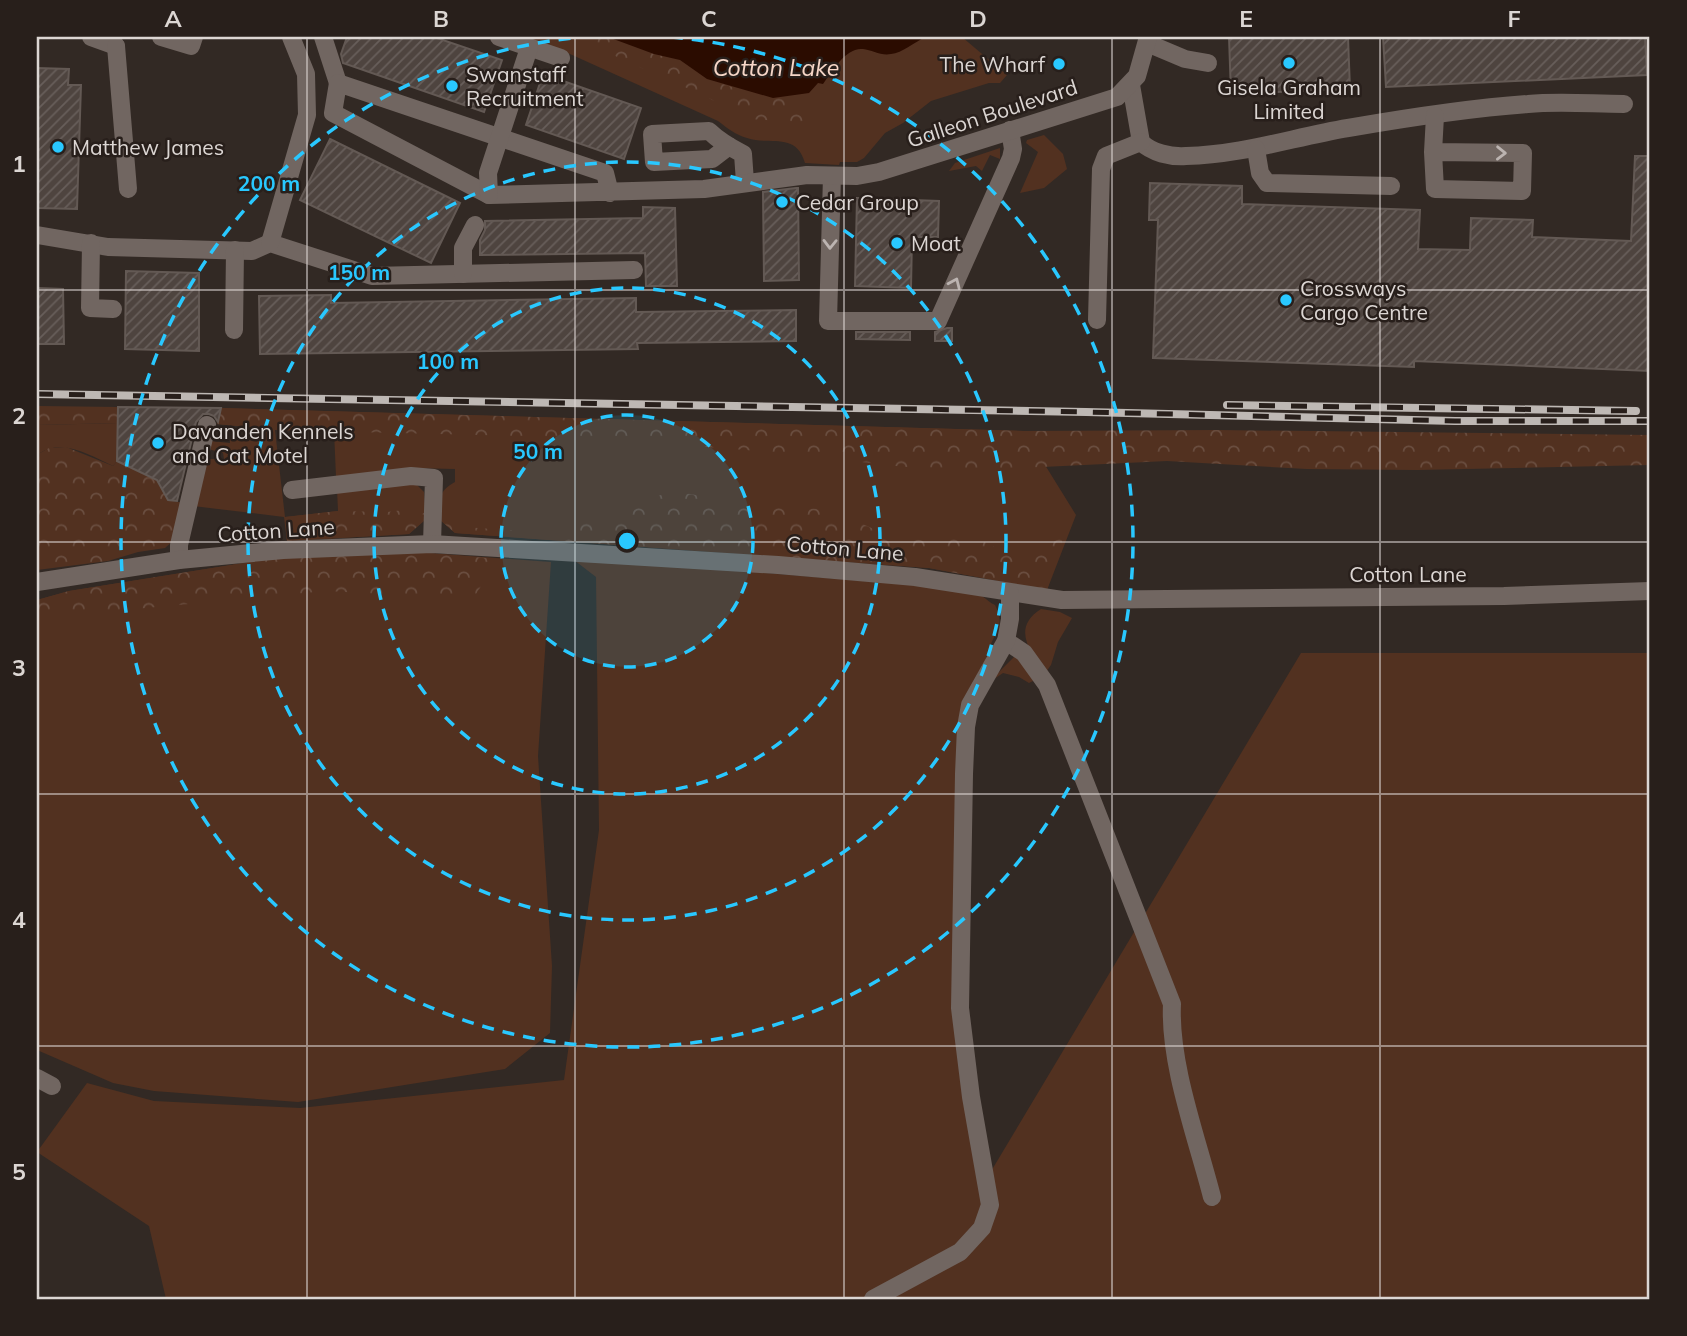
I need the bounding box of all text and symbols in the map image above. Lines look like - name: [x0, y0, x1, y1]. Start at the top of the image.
- text: A: [164, 4, 182, 33]
- text: B: [433, 4, 449, 33]
- text: C: [701, 4, 717, 33]
- text: D: [969, 4, 987, 33]
- text: E: [1239, 4, 1253, 33]
- text: F: [1507, 4, 1521, 33]
- place label: The Wharf: [940, 51, 1046, 77]
- water label: Cotton Lake: [713, 53, 839, 82]
- marker: Gisela Graham Limited: [1281, 55, 1297, 71]
- marker: The Wharf: [1051, 56, 1067, 72]
- place label: Swanstaff Recruitment: [466, 61, 584, 111]
- street label: Galleon Boulevard: [904, 73, 1080, 153]
- place label: Gisela Graham Limited: [1217, 74, 1361, 124]
- marker: Swanstaff Recruitment: [444, 78, 460, 94]
- place label: Matthew James: [72, 134, 224, 160]
- marker: Matthew James: [50, 139, 66, 155]
- one-way arrow: [1496, 145, 1507, 161]
- text: 1: [12, 149, 26, 178]
- text: 200 m: [238, 170, 300, 196]
- place label: Cedar Group: [796, 189, 919, 215]
- marker: Cedar Group: [774, 194, 790, 210]
- place label: Moat: [911, 230, 961, 256]
- marker: Moat: [889, 235, 905, 251]
- one-way arrow: [822, 240, 838, 250]
- text: 150 m: [328, 259, 390, 285]
- place label: Crossways Cargo Centre: [1300, 275, 1428, 325]
- one-way arrow: [947, 278, 961, 291]
- marker: Crossways Cargo Centre: [1278, 292, 1294, 308]
- text: 100 m: [417, 348, 479, 374]
- text: 2: [12, 401, 26, 430]
- place label: Davanden Kennels and Cat Motel: [172, 418, 354, 468]
- marker: Davanden Kennels and Cat Motel: [150, 435, 166, 451]
- text: 50 m: [513, 438, 563, 464]
- street label: Cotton Lane: [217, 513, 335, 547]
- centre of rings: [615, 529, 639, 553]
- street label: Cotton Lane: [785, 530, 905, 566]
- street label: Cotton Lane: [1349, 561, 1467, 587]
- text: 3: [12, 653, 26, 682]
- text: 4: [12, 905, 26, 934]
- text: 5: [12, 1157, 26, 1186]

